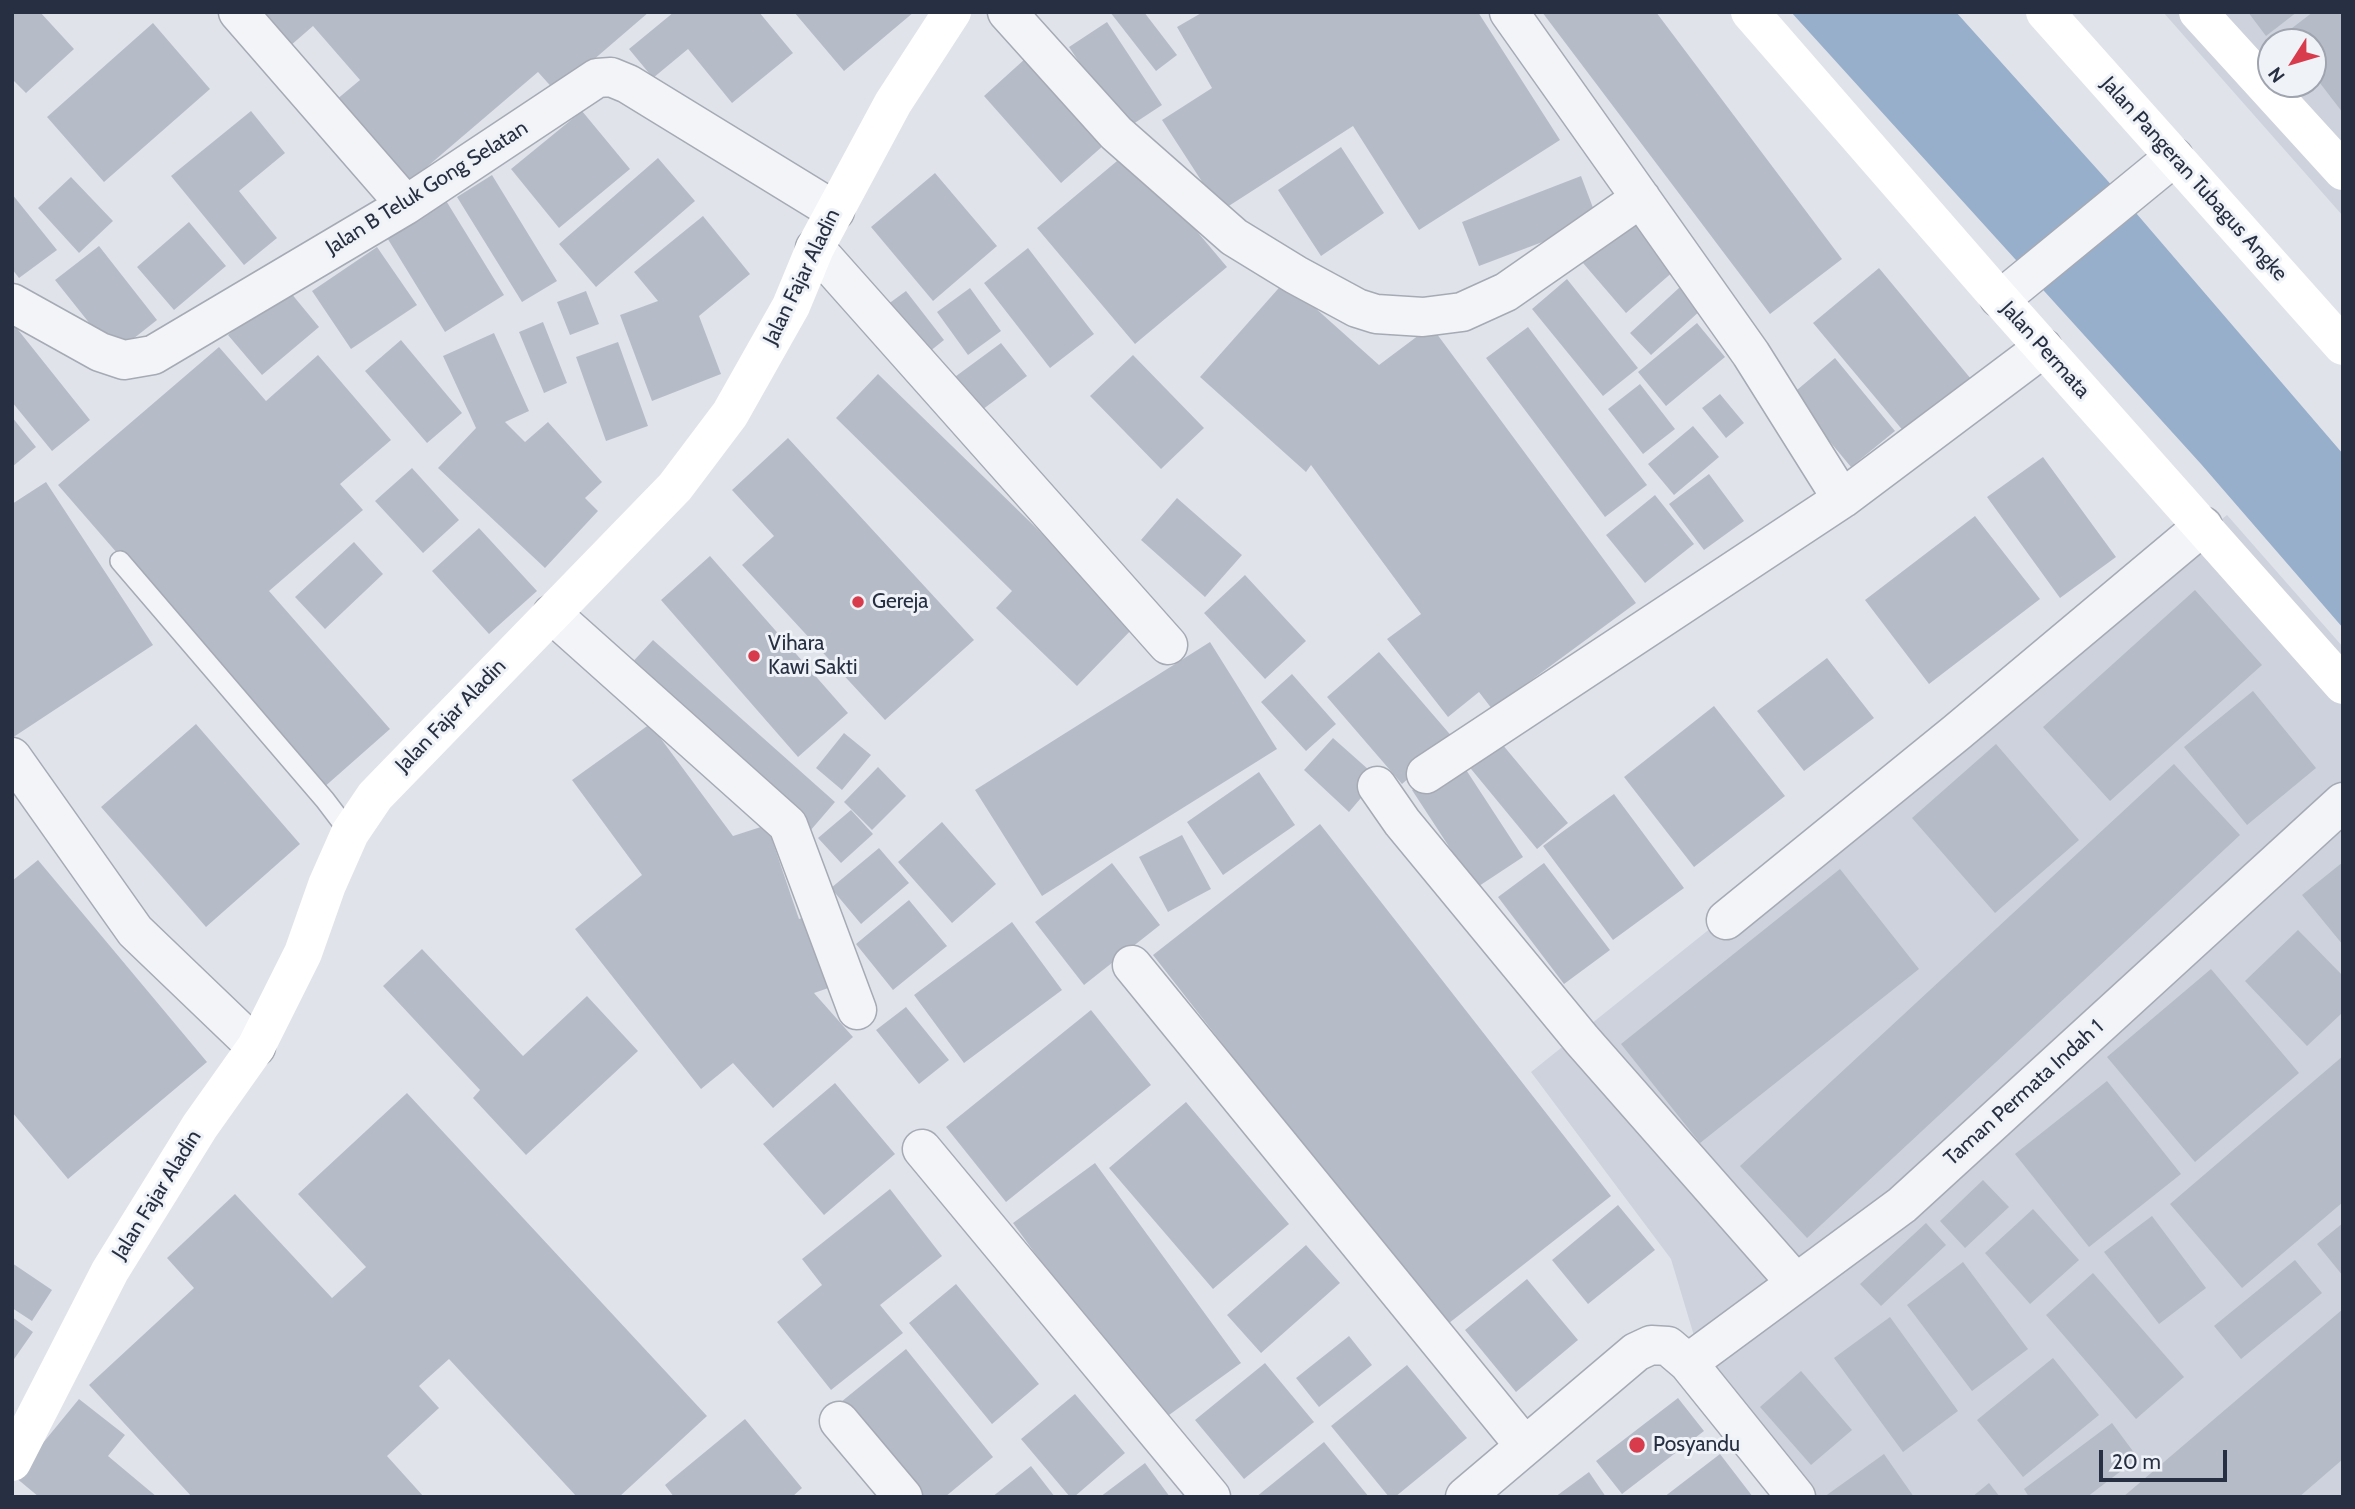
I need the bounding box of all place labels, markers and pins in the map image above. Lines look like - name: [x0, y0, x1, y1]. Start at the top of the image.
- place label: Gereja: [872, 589, 928, 615]
- marker: Gereja: [850, 594, 866, 610]
- place label: Vihara Kawi Sakti: [768, 631, 857, 681]
- marker: Vihara Kawi Sakti: [746, 648, 762, 664]
- place label: Posyandu: [1653, 1432, 1740, 1458]
- marker: Posyandu: [1627, 1435, 1647, 1455]

